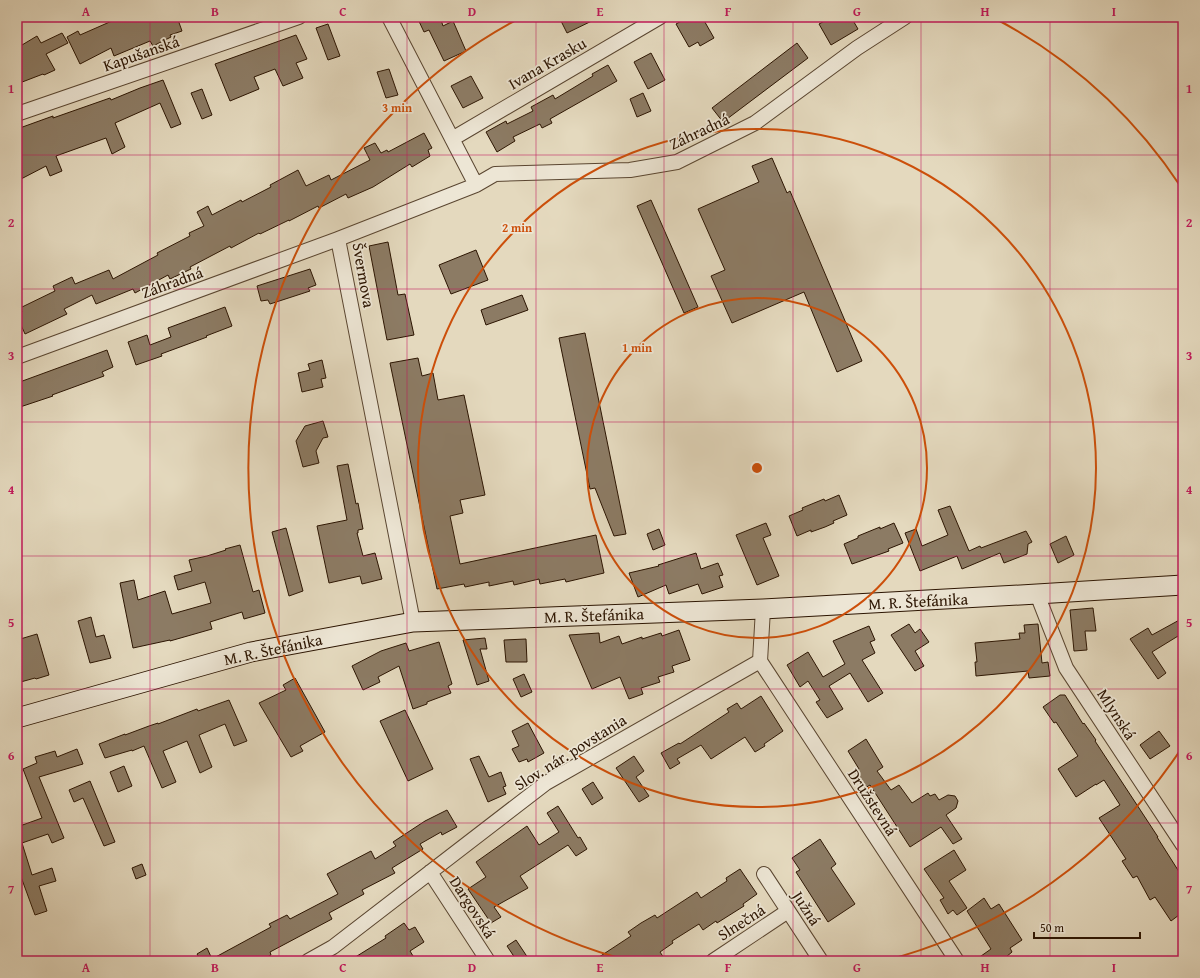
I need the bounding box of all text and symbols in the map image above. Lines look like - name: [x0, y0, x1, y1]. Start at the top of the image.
- text: A: [82, 2, 91, 21]
- text: B: [211, 2, 219, 21]
- text: C: [339, 2, 347, 21]
- text: D: [468, 2, 476, 21]
- text: E: [597, 2, 604, 21]
- text: F: [725, 2, 732, 21]
- text: G: [853, 2, 861, 21]
- text: H: [980, 2, 990, 21]
- text: I: [1112, 2, 1116, 21]
- street label: Kapušanská: [100, 29, 183, 77]
- street label: Ivana Krasku: [503, 31, 591, 95]
- text: 1: [8, 79, 14, 98]
- text: 1: [1186, 79, 1192, 98]
- text: 3 min: [382, 99, 412, 116]
- street label: Záhradná: [665, 106, 734, 155]
- text: 2: [8, 213, 15, 232]
- text: 2: [1186, 213, 1193, 232]
- text: 2 min: [502, 219, 532, 236]
- street label: Švermova: [346, 241, 382, 310]
- street label: Záhradná: [138, 260, 207, 304]
- text: 1 min: [622, 339, 652, 356]
- text: 3: [8, 346, 14, 365]
- text: 3: [1186, 346, 1192, 365]
- centre of rings: [750, 461, 764, 475]
- text: 4: [8, 480, 15, 499]
- text: 4: [1186, 480, 1193, 499]
- street label: M. R. Štefánika: [867, 586, 969, 616]
- street label: M. R. Štefánika: [544, 601, 645, 629]
- text: 5: [8, 613, 15, 632]
- text: 5: [1186, 613, 1193, 632]
- street label: M. R. Štefánika: [222, 627, 325, 671]
- street label: Mlynská: [1092, 684, 1143, 745]
- street label: Slov. nár. povstania: [509, 708, 631, 796]
- text: 6: [8, 746, 15, 765]
- text: 6: [1186, 746, 1193, 765]
- street label: Družstevná: [842, 764, 904, 841]
- street label: Dargovská: [444, 871, 502, 943]
- text: 7: [8, 880, 15, 899]
- text: 7: [1186, 880, 1193, 899]
- street label: Južná: [786, 884, 827, 931]
- street label: Slnečná: [712, 897, 770, 946]
- scale bar: [1034, 914, 1140, 940]
- text: 50 m: [1040, 919, 1064, 936]
- text: A: [82, 958, 91, 977]
- text: B: [211, 958, 219, 977]
- text: C: [339, 958, 347, 977]
- text: D: [468, 958, 476, 977]
- text: E: [597, 958, 604, 977]
- text: F: [725, 958, 732, 977]
- text: G: [853, 958, 861, 977]
- text: H: [980, 958, 990, 977]
- text: I: [1112, 958, 1116, 977]

